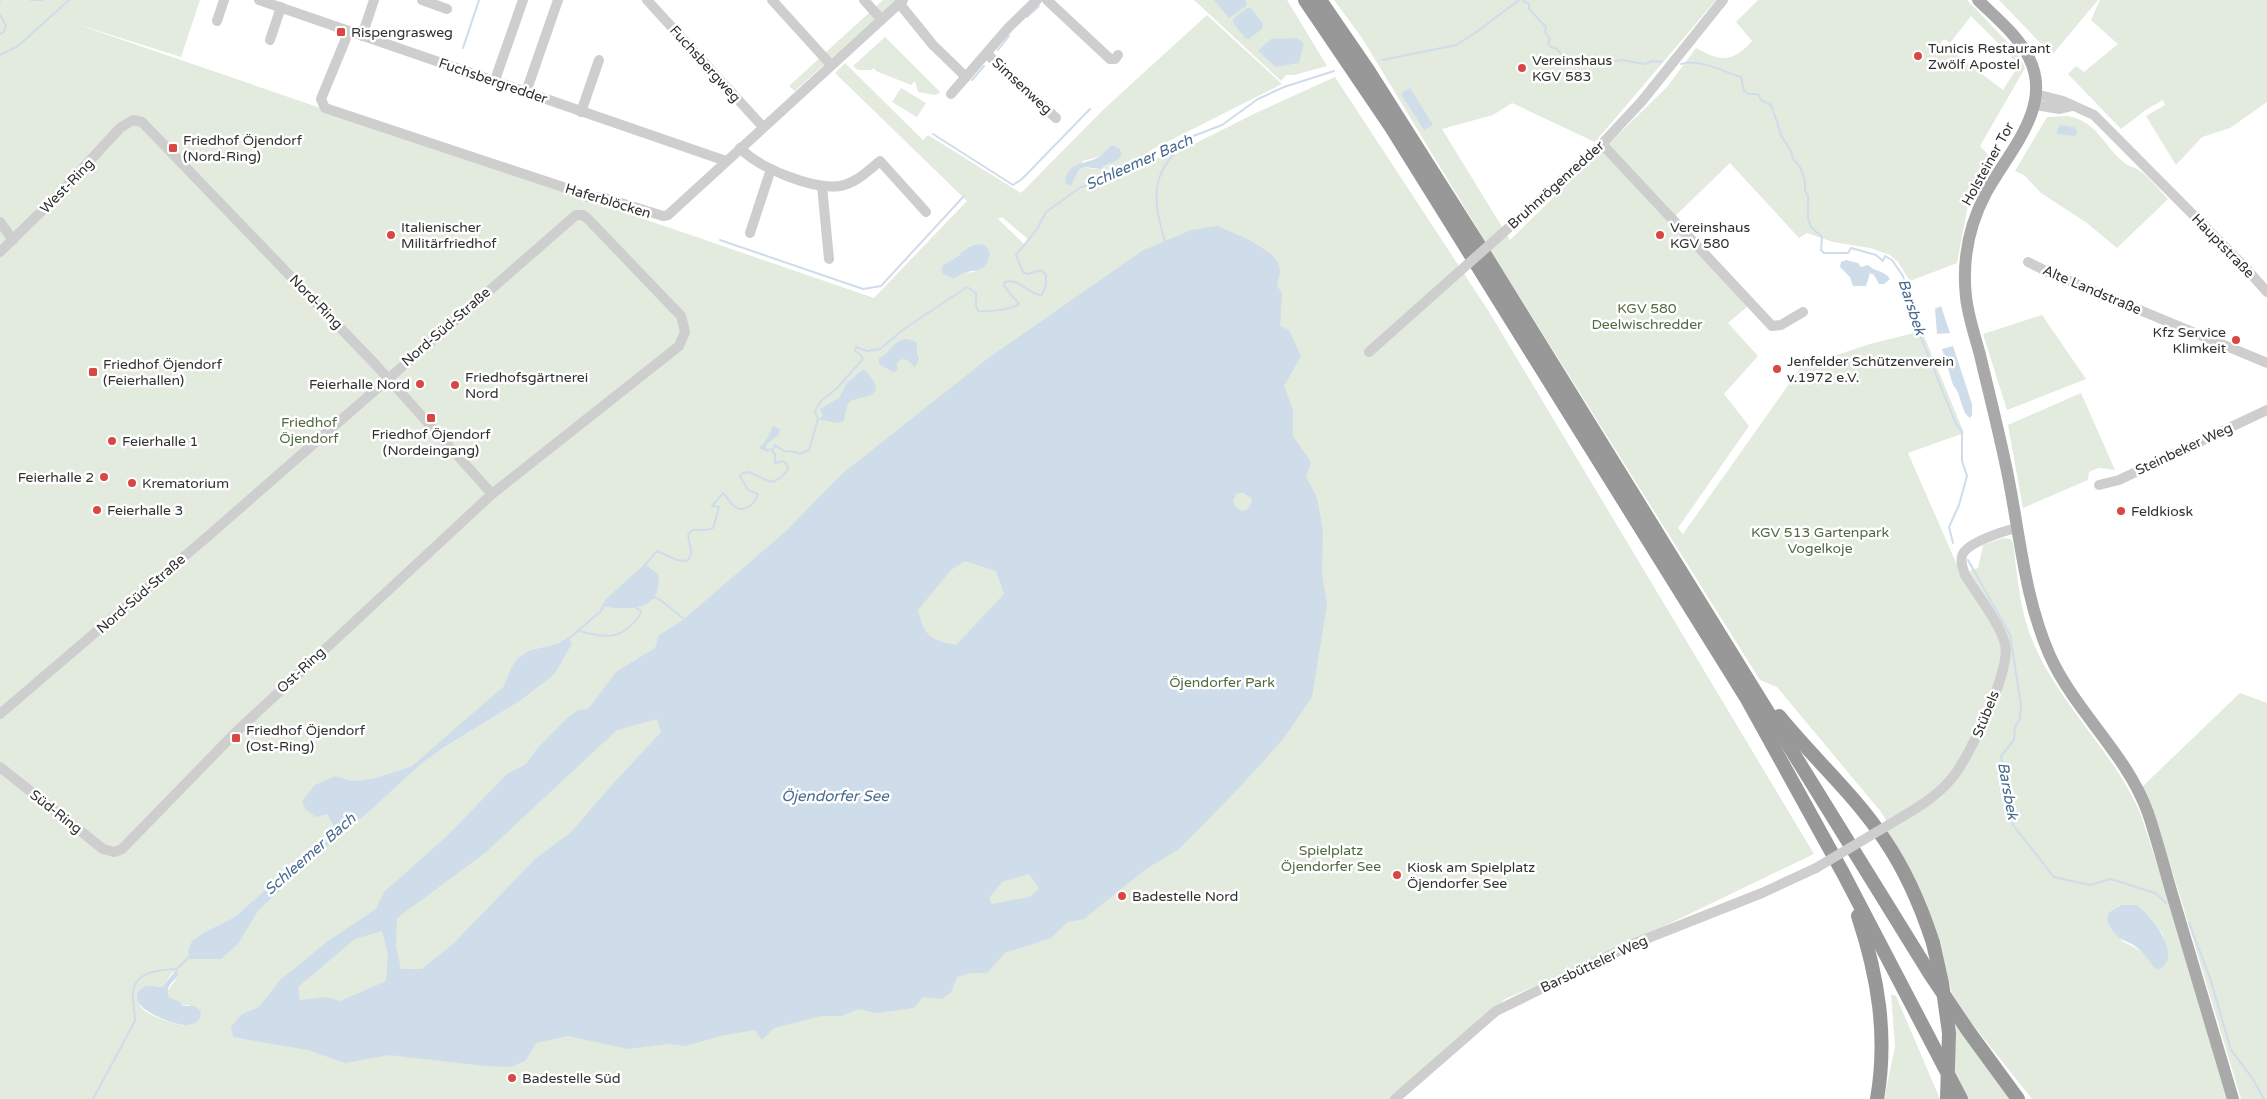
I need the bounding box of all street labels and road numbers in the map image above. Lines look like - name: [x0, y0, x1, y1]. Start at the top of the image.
- street label: Fuchsbergweg: [666, 22, 744, 106]
- street label: Fuchsbergredder: [436, 54, 550, 108]
- street label: Simsenweg: [989, 54, 1055, 118]
- street label: Holsteiner Tor: [1958, 119, 2018, 209]
- street label: Bruhnrögenredder: [1504, 137, 1608, 233]
- street label: West-Ring: [37, 155, 97, 217]
- street label: Haferblöcken: [563, 180, 653, 222]
- street label: Hauptstraße: [2188, 210, 2258, 282]
- street label: Alte Landstraße: [2040, 262, 2144, 318]
- street label: Nord-Ring: [286, 271, 346, 333]
- street label: Nord-Süd-Straße: [398, 284, 494, 370]
- street label: Steinbeker Weg: [2133, 419, 2235, 479]
- street label: Nord-Süd-Straße: [93, 551, 189, 637]
- street label: Ost-Ring: [273, 643, 329, 697]
- street label: Stübels: [1969, 688, 2003, 740]
- street label: Süd-Ring: [27, 786, 85, 838]
- street label: Barsbütteler Weg: [1538, 932, 1650, 996]

